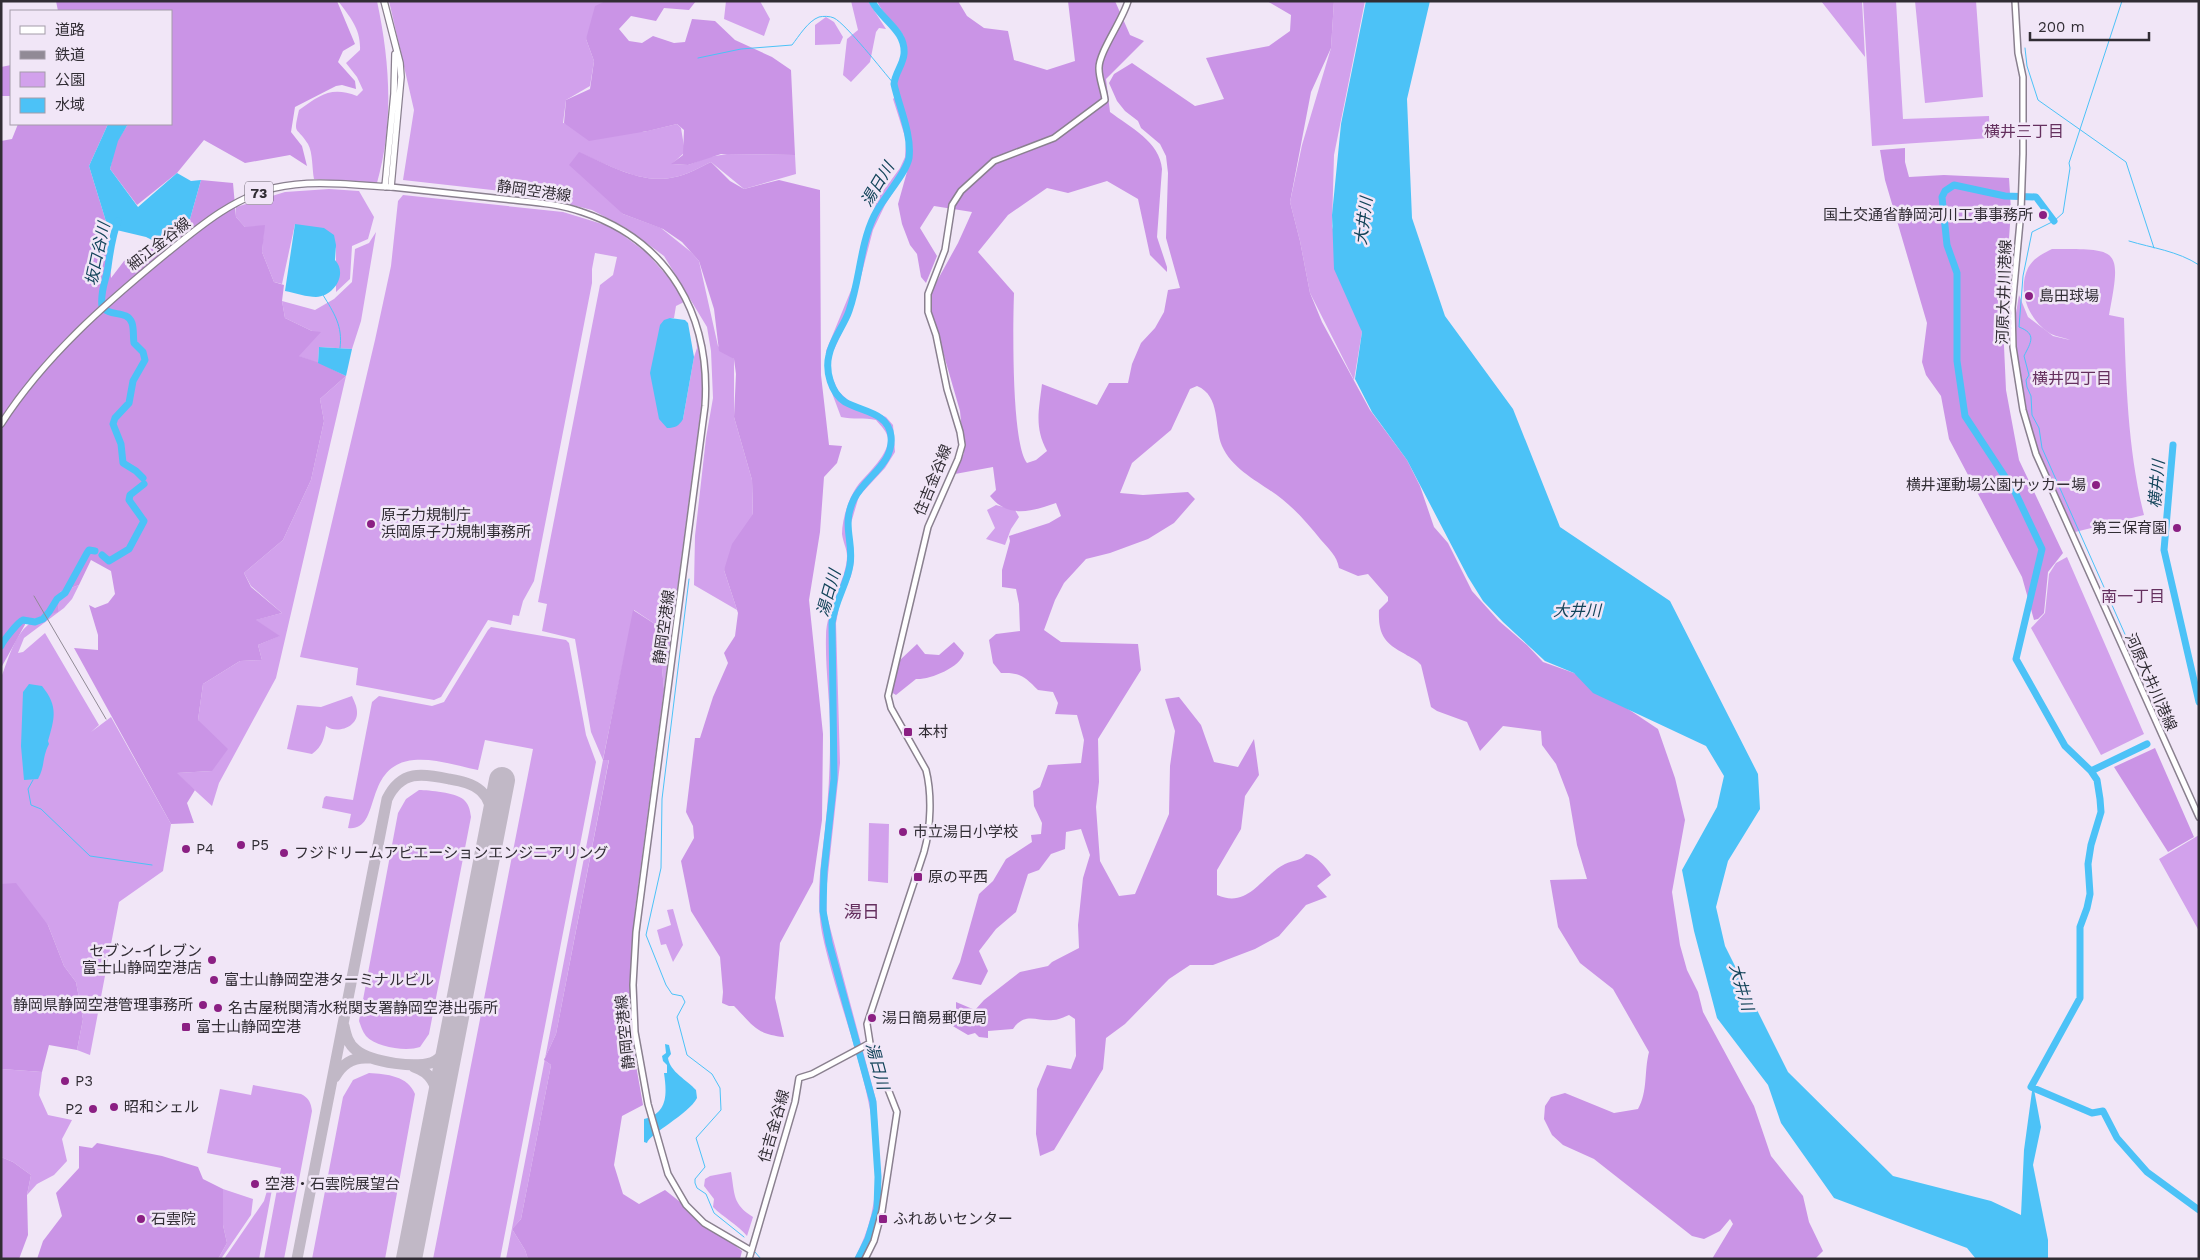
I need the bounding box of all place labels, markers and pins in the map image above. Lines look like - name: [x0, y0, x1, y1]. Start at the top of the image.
- place label: 国土交通省静岡河川工事事務所: [1823, 206, 2033, 224]
- marker: 国土交通省静岡河川工事事務所: [2037, 209, 2049, 221]
- place label: 島田球場: [2039, 287, 2099, 305]
- marker: 島田球場: [2023, 290, 2035, 302]
- place label: 横井運動場公園サッカー場: [1906, 476, 2086, 494]
- marker: 横井運動場公園サッカー場: [2090, 479, 2102, 491]
- place label: 原子力規制庁 浜岡原子力規制事務所: [381, 506, 531, 541]
- marker: 原子力規制庁 浜岡原子力規制事務所: [365, 518, 377, 530]
- place label: 第三保育園: [2092, 519, 2167, 537]
- marker: 第三保育園: [2171, 522, 2183, 534]
- place label: 本村: [918, 723, 948, 741]
- marker: 本村: [902, 726, 914, 738]
- place label: 市立湯日小学校: [913, 823, 1018, 841]
- marker: 市立湯日小学校: [897, 826, 909, 838]
- place label: P5: [251, 836, 269, 854]
- marker: P5: [235, 839, 247, 851]
- place label: P4: [196, 840, 214, 858]
- marker: P4: [180, 843, 192, 855]
- place label: フジドリームアビエーションエンジニアリング: [294, 844, 608, 862]
- marker: フジドリームアビエーションエンジニアリング: [278, 847, 290, 859]
- place label: 原の平西: [928, 868, 988, 886]
- marker: 原の平西: [912, 871, 924, 883]
- place label: セブン‐イレブン 富士山静岡空港店: [82, 942, 202, 977]
- marker: セブン‐イレブン 富士山静岡空港店: [206, 954, 218, 966]
- place label: 富士山静岡空港ターミナルビル: [224, 971, 434, 989]
- marker: 富士山静岡空港ターミナルビル: [208, 974, 220, 986]
- place label: 静岡県静岡空港管理事務所: [13, 996, 193, 1014]
- marker: 静岡県静岡空港管理事務所: [197, 999, 209, 1011]
- place label: 名古屋税関清水税関支署静岡空港出張所: [228, 999, 498, 1017]
- marker: 名古屋税関清水税関支署静岡空港出張所: [212, 1002, 224, 1014]
- place label: 湯日簡易郵便局: [882, 1009, 987, 1027]
- marker: 湯日簡易郵便局: [866, 1012, 878, 1024]
- place label: 富士山静岡空港: [196, 1018, 301, 1036]
- marker: 富士山静岡空港: [180, 1021, 192, 1033]
- place label: P3: [75, 1072, 93, 1090]
- marker: P3: [59, 1075, 71, 1087]
- place label: 昭和シェル: [124, 1098, 199, 1116]
- place label: P2: [65, 1100, 83, 1118]
- marker: 昭和シェル: [108, 1101, 120, 1113]
- marker: P2: [87, 1103, 99, 1115]
- place label: 空港・石雲院展望台: [265, 1175, 400, 1193]
- marker: 空港・石雲院展望台: [249, 1178, 261, 1190]
- place label: 石雲院: [151, 1210, 196, 1228]
- place label: ふれあいセンター: [893, 1210, 1013, 1228]
- marker: 石雲院: [135, 1213, 147, 1225]
- marker: ふれあいセンター: [877, 1213, 889, 1225]

